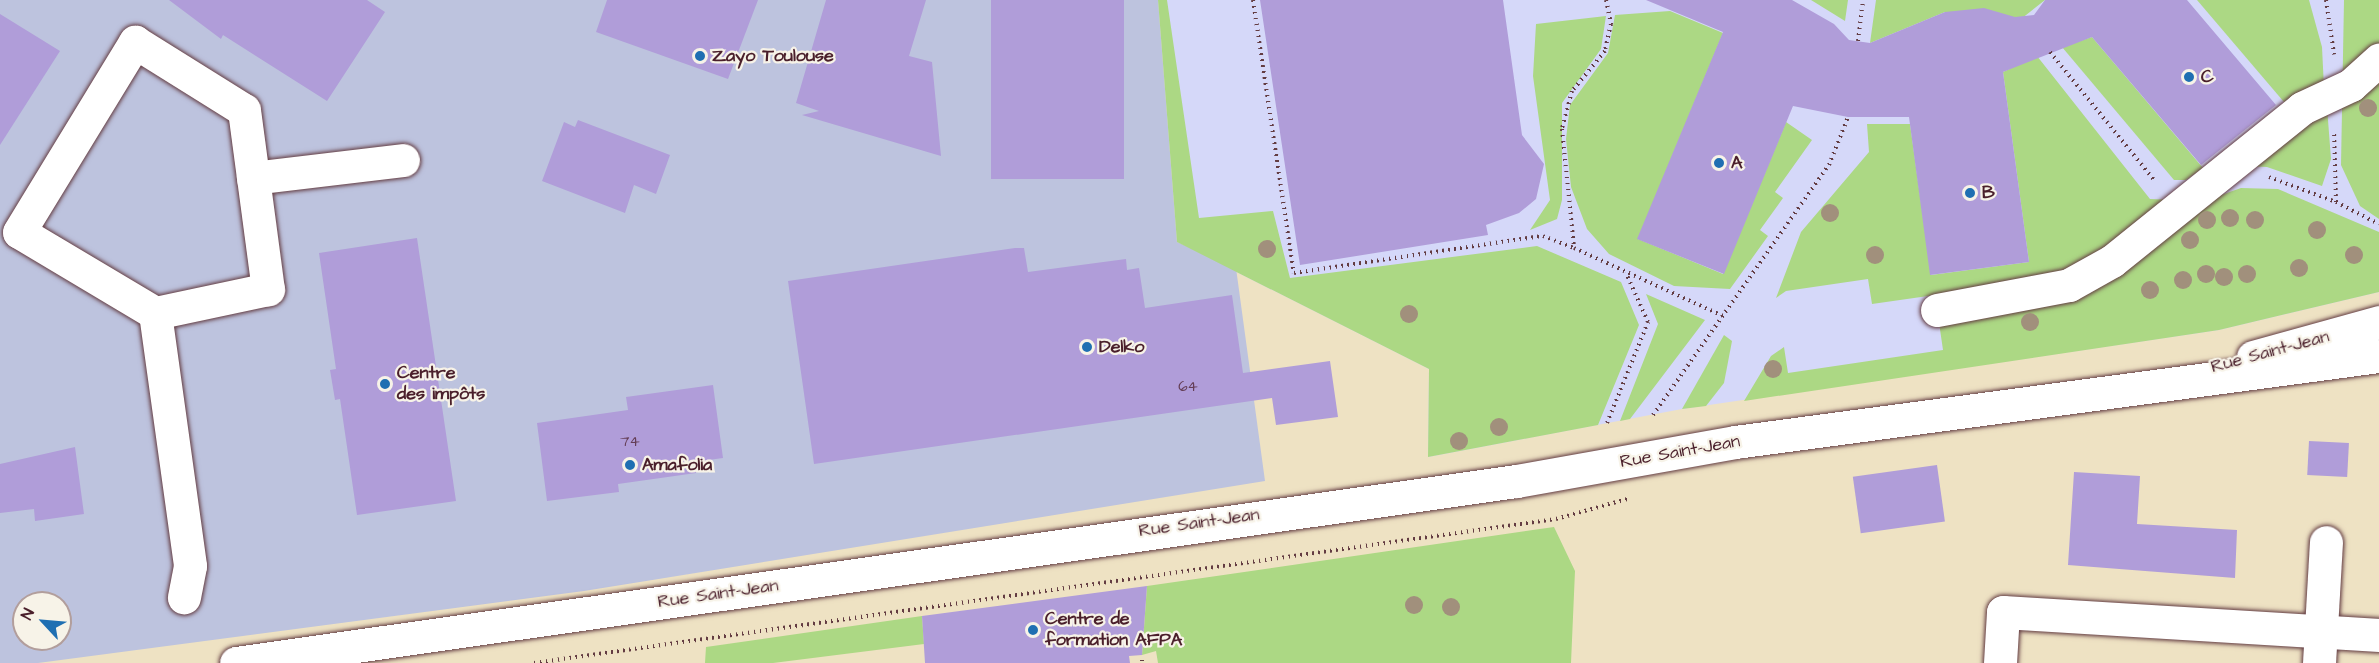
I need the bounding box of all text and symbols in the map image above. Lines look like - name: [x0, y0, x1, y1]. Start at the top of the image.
- place label: Zayo Toulouse: [712, 45, 834, 67]
- marker: Zayo Toulouse: [693, 49, 707, 63]
- place label: C: [2201, 66, 2214, 88]
- marker: C: [2182, 70, 2196, 84]
- place label: A: [1731, 152, 1743, 174]
- marker: A: [1712, 156, 1726, 170]
- place label: B: [1982, 182, 1995, 204]
- marker: B: [1963, 186, 1977, 200]
- street label: Rue Saint-Jean: [2208, 326, 2332, 378]
- place label: Delko: [1099, 336, 1144, 358]
- marker: Delko: [1080, 340, 1094, 354]
- place label: Centre des impôts: [397, 363, 485, 406]
- marker: Centre des impôts: [378, 377, 392, 391]
- house number: 64: [1178, 378, 1198, 396]
- street label: Rue Saint-Jean: [1618, 431, 1742, 473]
- house number: 74: [620, 433, 640, 451]
- place label: Amafolia: [642, 454, 712, 476]
- marker: Amafolia: [623, 458, 637, 472]
- street label: Rue Saint-Jean: [1137, 504, 1261, 542]
- street label: Rue Saint-Jean: [656, 575, 780, 613]
- north arrow: [12, 591, 72, 651]
- text: N: [16, 605, 40, 623]
- place label: Centre de formation AFPA: [1045, 609, 1182, 652]
- marker: Centre de formation AFPA: [1026, 623, 1040, 637]

